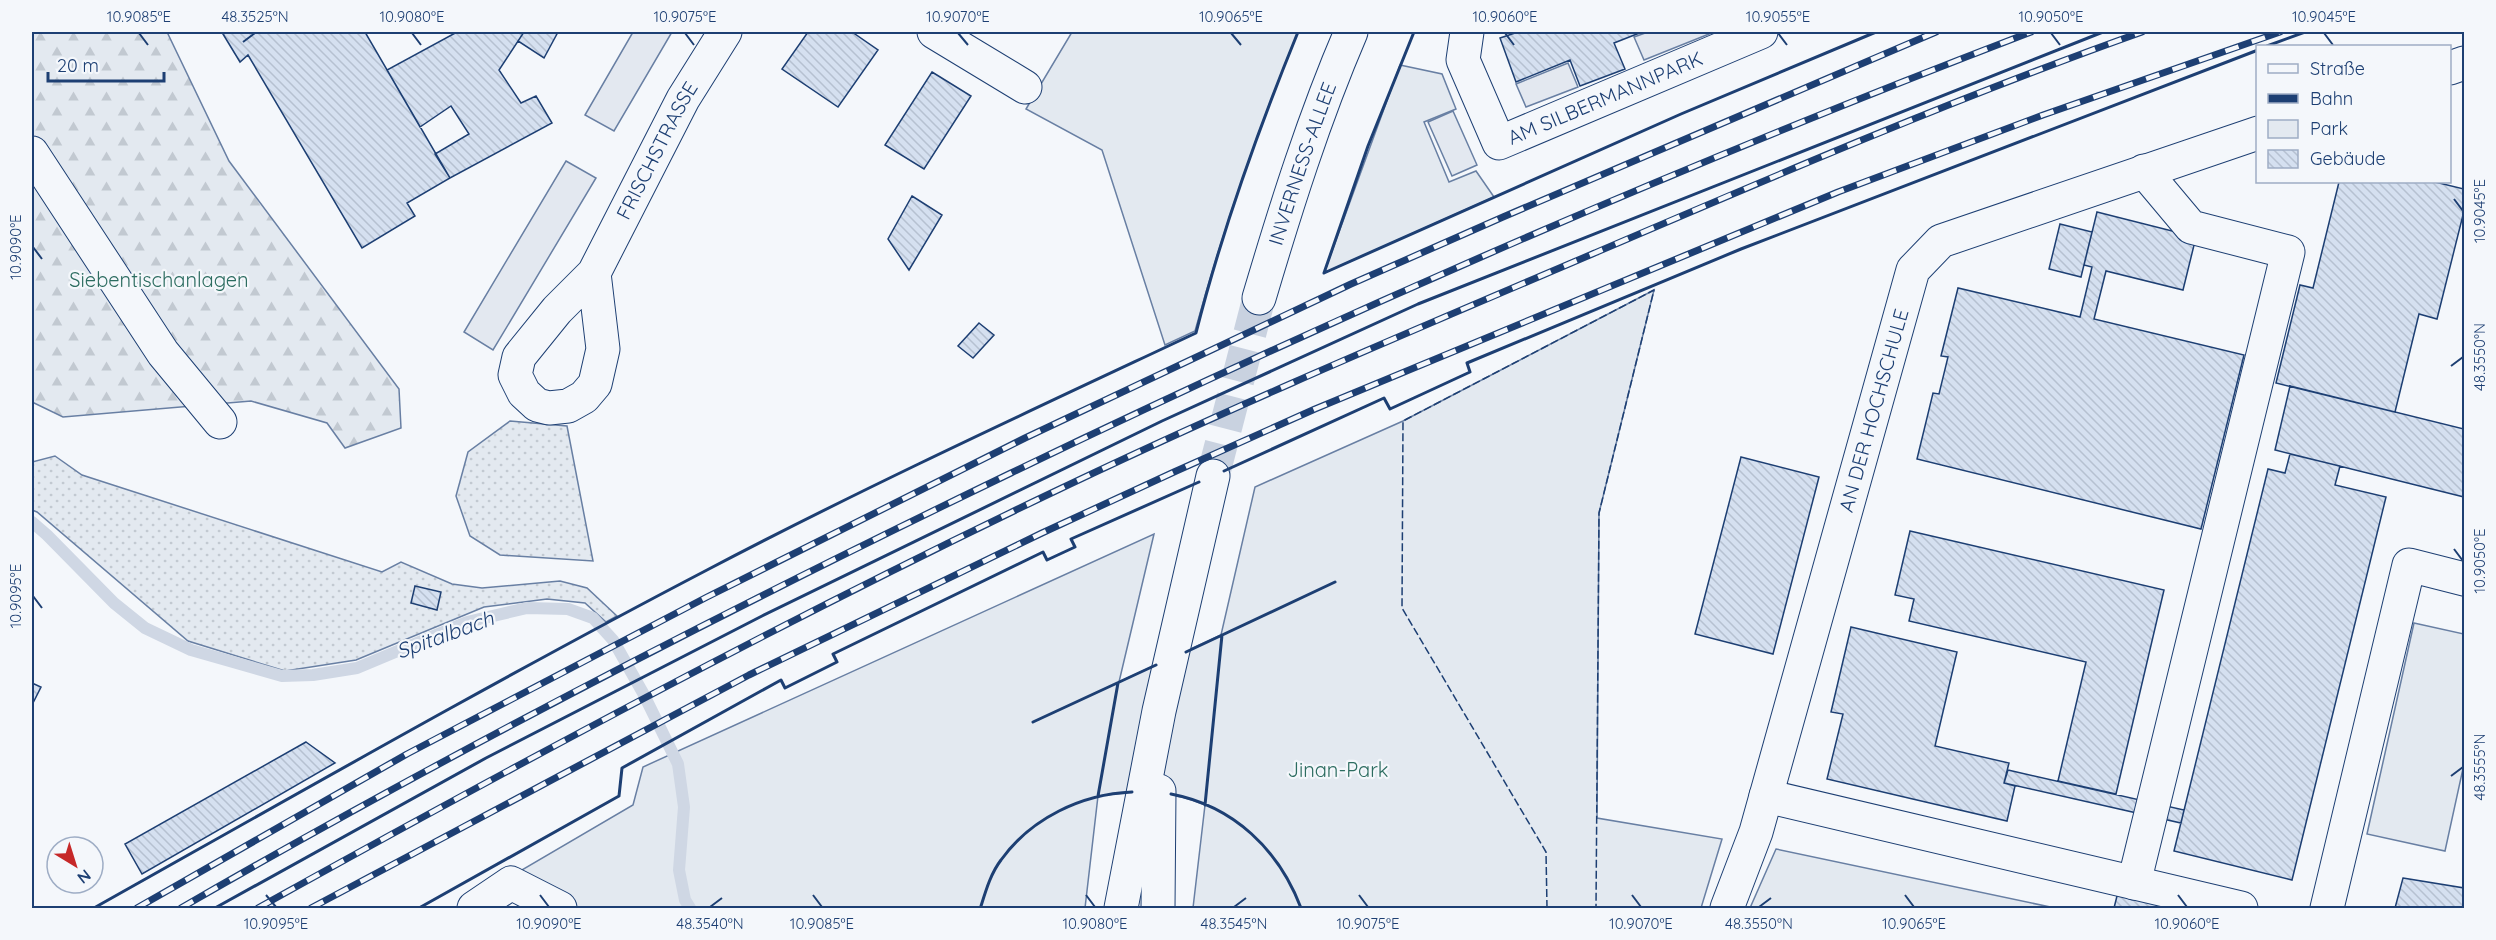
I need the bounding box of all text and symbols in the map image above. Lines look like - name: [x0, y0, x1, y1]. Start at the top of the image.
- text: 10.9085°E: [107, 7, 171, 26]
- text: 48.3525°N: [221, 7, 289, 26]
- text: 10.9080°E: [379, 7, 445, 26]
- text: 10.9075°E: [653, 7, 717, 26]
- text: 10.9070°E: [926, 7, 990, 26]
- text: 10.9065°E: [1199, 7, 1263, 26]
- text: 10.9060°E: [1473, 7, 1537, 26]
- text: 10.9055°E: [1746, 7, 1810, 26]
- text: 10.9050°E: [2018, 7, 2084, 26]
- text: 10.9045°E: [2292, 7, 2356, 26]
- scale bar: [48, 45, 164, 83]
- street label: AM SILBERMANNPARK: [1504, 45, 1706, 150]
- legend: [2256, 45, 2451, 183]
- text: 20 m: [57, 54, 99, 77]
- text: Straße: [2310, 57, 2365, 80]
- street label: FRISCHSTRASSE: [611, 77, 703, 224]
- street label: INVERNESS-ALLEE: [1263, 78, 1341, 248]
- text: Bahn: [2310, 87, 2353, 110]
- text: Park: [2310, 117, 2348, 140]
- text: Gebäude: [2310, 147, 2386, 170]
- text: 10.9045°E: [2470, 179, 2489, 243]
- text: 10.9090°E: [6, 214, 25, 280]
- park label: Siebentischanlagen: [69, 267, 249, 292]
- street label: AN DER HOCHSCHULE: [1833, 306, 1914, 515]
- text: 48.3550°N: [2470, 323, 2489, 391]
- text: 10.9050°E: [2470, 528, 2489, 594]
- text: 10.9095°E: [6, 564, 25, 628]
- water label: Spitalbach: [392, 604, 498, 664]
- text: 48.3555°N: [2470, 733, 2489, 801]
- park label: Jinan-Park: [1287, 757, 1389, 782]
- north arrow: [45, 835, 105, 895]
- text: N: [73, 865, 95, 888]
- text: 10.9095°E: [244, 914, 308, 933]
- text: 10.9090°E: [516, 914, 582, 933]
- text: 48.3540°N: [676, 914, 744, 933]
- text: 10.9085°E: [790, 914, 854, 933]
- text: 10.9080°E: [1062, 914, 1128, 933]
- text: 48.3545°N: [1201, 914, 1267, 933]
- text: 10.9075°E: [1336, 914, 1400, 933]
- text: 10.9070°E: [1609, 914, 1673, 933]
- text: 48.3550°N: [1725, 914, 1793, 933]
- text: 10.9065°E: [1882, 914, 1946, 933]
- text: 10.9060°E: [2155, 914, 2219, 933]

